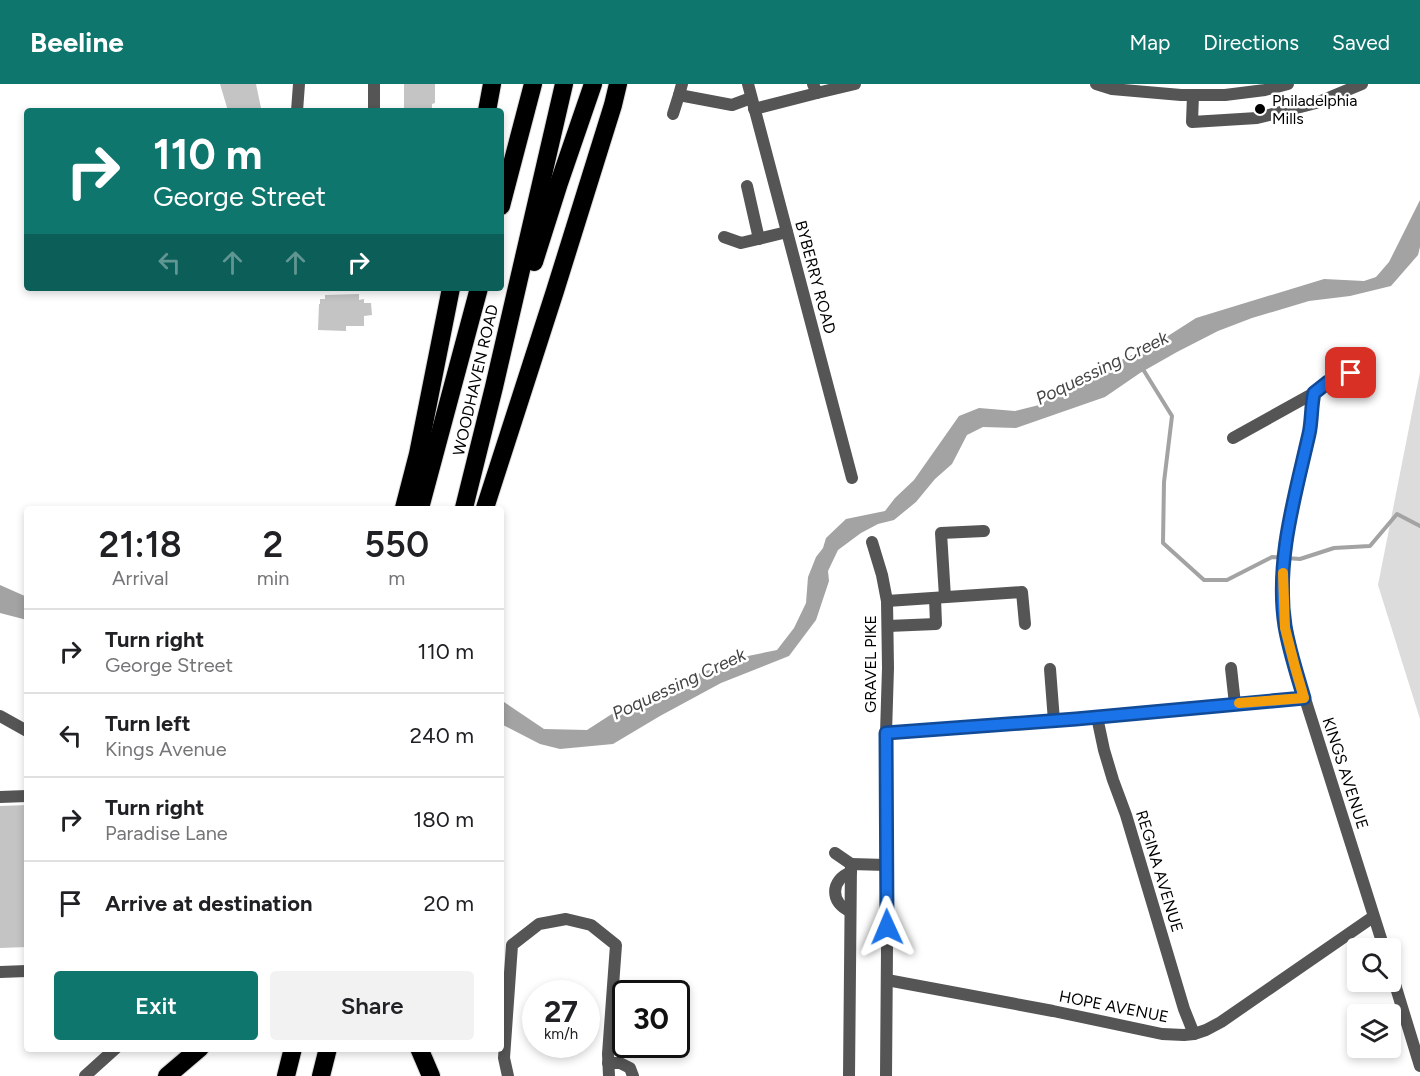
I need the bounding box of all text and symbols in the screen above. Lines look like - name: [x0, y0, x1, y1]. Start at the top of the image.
- text: Beeline: [30, 25, 124, 59]
- text: Map: [1129, 30, 1170, 55]
- text: Directions: [1203, 30, 1299, 55]
- text: Saved: [1332, 30, 1390, 55]
- place label: Philadelphia Mills: [1272, 91, 1357, 128]
- marker: Philadelphia Mills: [1253, 102, 1267, 116]
- text: 110 m: [153, 129, 262, 180]
- icon: right: [54, 132, 132, 210]
- text: George Street: [153, 180, 326, 213]
- street label: BYBERRY ROAD: [791, 218, 840, 336]
- icon: left: [153, 246, 186, 279]
- icon: ahead: [216, 246, 249, 279]
- icon: ahead: [279, 246, 312, 279]
- icon: right: [342, 246, 375, 279]
- street label: WOODHAVEN ROAD: [449, 303, 502, 458]
- water label: Poquessing Creek: [1032, 326, 1173, 410]
- pin: [1325, 347, 1376, 398]
- icon: arrive: [1334, 356, 1367, 389]
- text: 21:18: [99, 523, 182, 566]
- text: 2: [263, 523, 283, 566]
- text: 550: [364, 523, 429, 566]
- text: Arrival: [112, 566, 169, 590]
- text: min: [257, 566, 289, 590]
- text: m: [388, 566, 405, 590]
- street label: GRAVEL PIKE: [861, 615, 880, 713]
- text: Turn right: [105, 626, 204, 653]
- icon: right: [54, 635, 87, 668]
- text: 110 m: [418, 638, 474, 665]
- water label: Poquessing Creek: [609, 643, 750, 725]
- text: George Street: [105, 653, 233, 677]
- text: Turn left: [105, 710, 191, 737]
- street label: KINGS AVENUE: [1319, 715, 1373, 831]
- icon: left: [54, 719, 87, 752]
- text: 240 m: [410, 722, 474, 749]
- text: Kings Avenue: [105, 737, 227, 761]
- text: Turn right: [105, 794, 204, 821]
- icon: right: [54, 803, 87, 836]
- text: 180 m: [413, 806, 474, 833]
- street label: REGINA AVENUE: [1132, 808, 1187, 935]
- text: Paradise Lane: [105, 821, 228, 845]
- icon: arrive: [54, 887, 87, 920]
- text: Arrive at destination: [105, 890, 313, 917]
- text: 20 m: [423, 890, 474, 917]
- position arrow: [855, 895, 919, 959]
- map controls: [1347, 938, 1401, 1058]
- button: search: [1347, 938, 1401, 992]
- button: Exit: [54, 971, 258, 1040]
- button: Share: [270, 971, 474, 1040]
- speed limit sign: 30: [612, 980, 690, 1058]
- street label: HOPE AVENUE: [1058, 987, 1170, 1026]
- text: 27: [544, 993, 578, 1030]
- button: layers: [1347, 1004, 1401, 1058]
- text: km/h: [544, 1025, 578, 1043]

